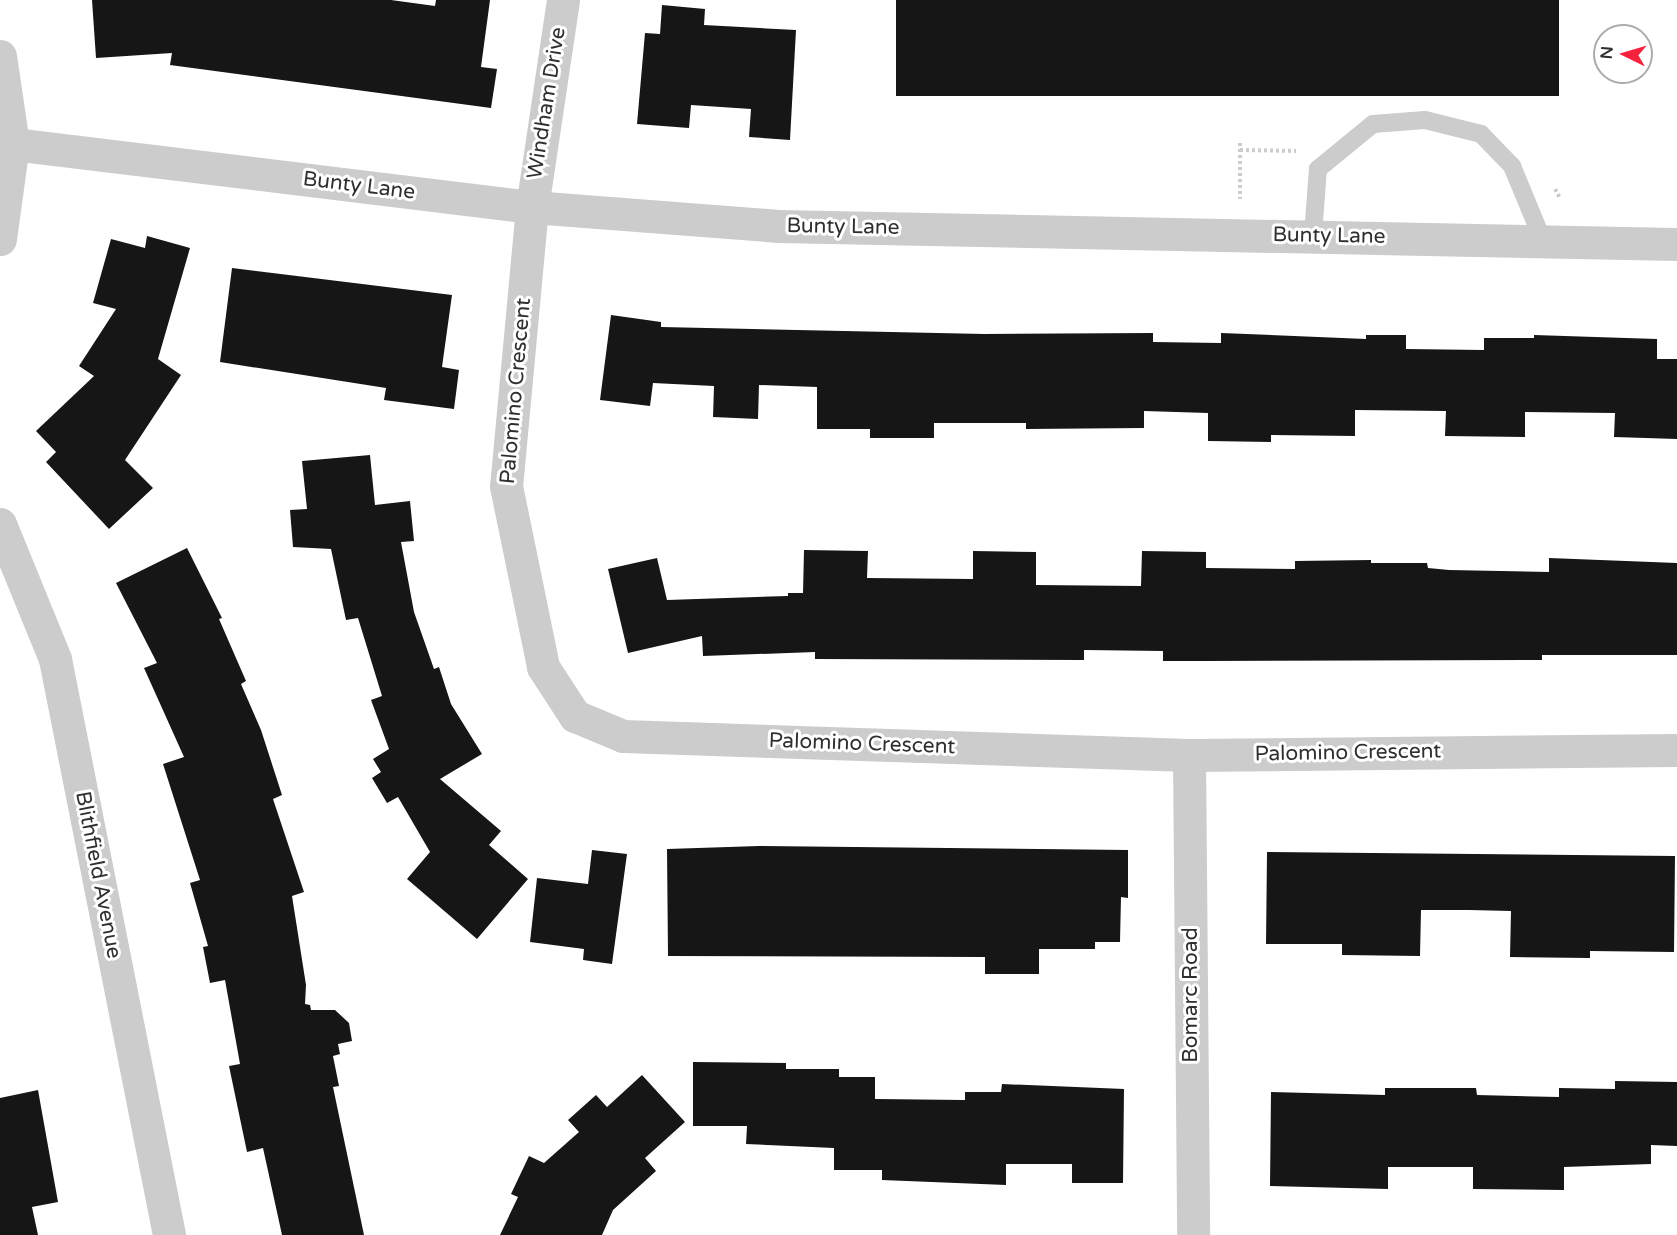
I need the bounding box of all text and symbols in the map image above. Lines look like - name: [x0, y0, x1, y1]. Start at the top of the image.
- north arrow: [1593, 24, 1653, 84]
- street label: Windham Drive: [523, 25, 571, 181]
- text: N: [1597, 45, 1618, 60]
- street label: Bunty Lane: [301, 167, 417, 205]
- street label: Bunty Lane: [786, 213, 900, 241]
- street label: Bunty Lane: [1272, 222, 1386, 250]
- street label: Palomino Crescent: [495, 297, 537, 485]
- street label: Palomino Crescent: [768, 728, 956, 760]
- street label: Palomino Crescent: [1255, 739, 1441, 767]
- street label: Blithfield Avenue: [69, 789, 127, 961]
- street label: Bomarc Road: [1178, 927, 1204, 1063]

